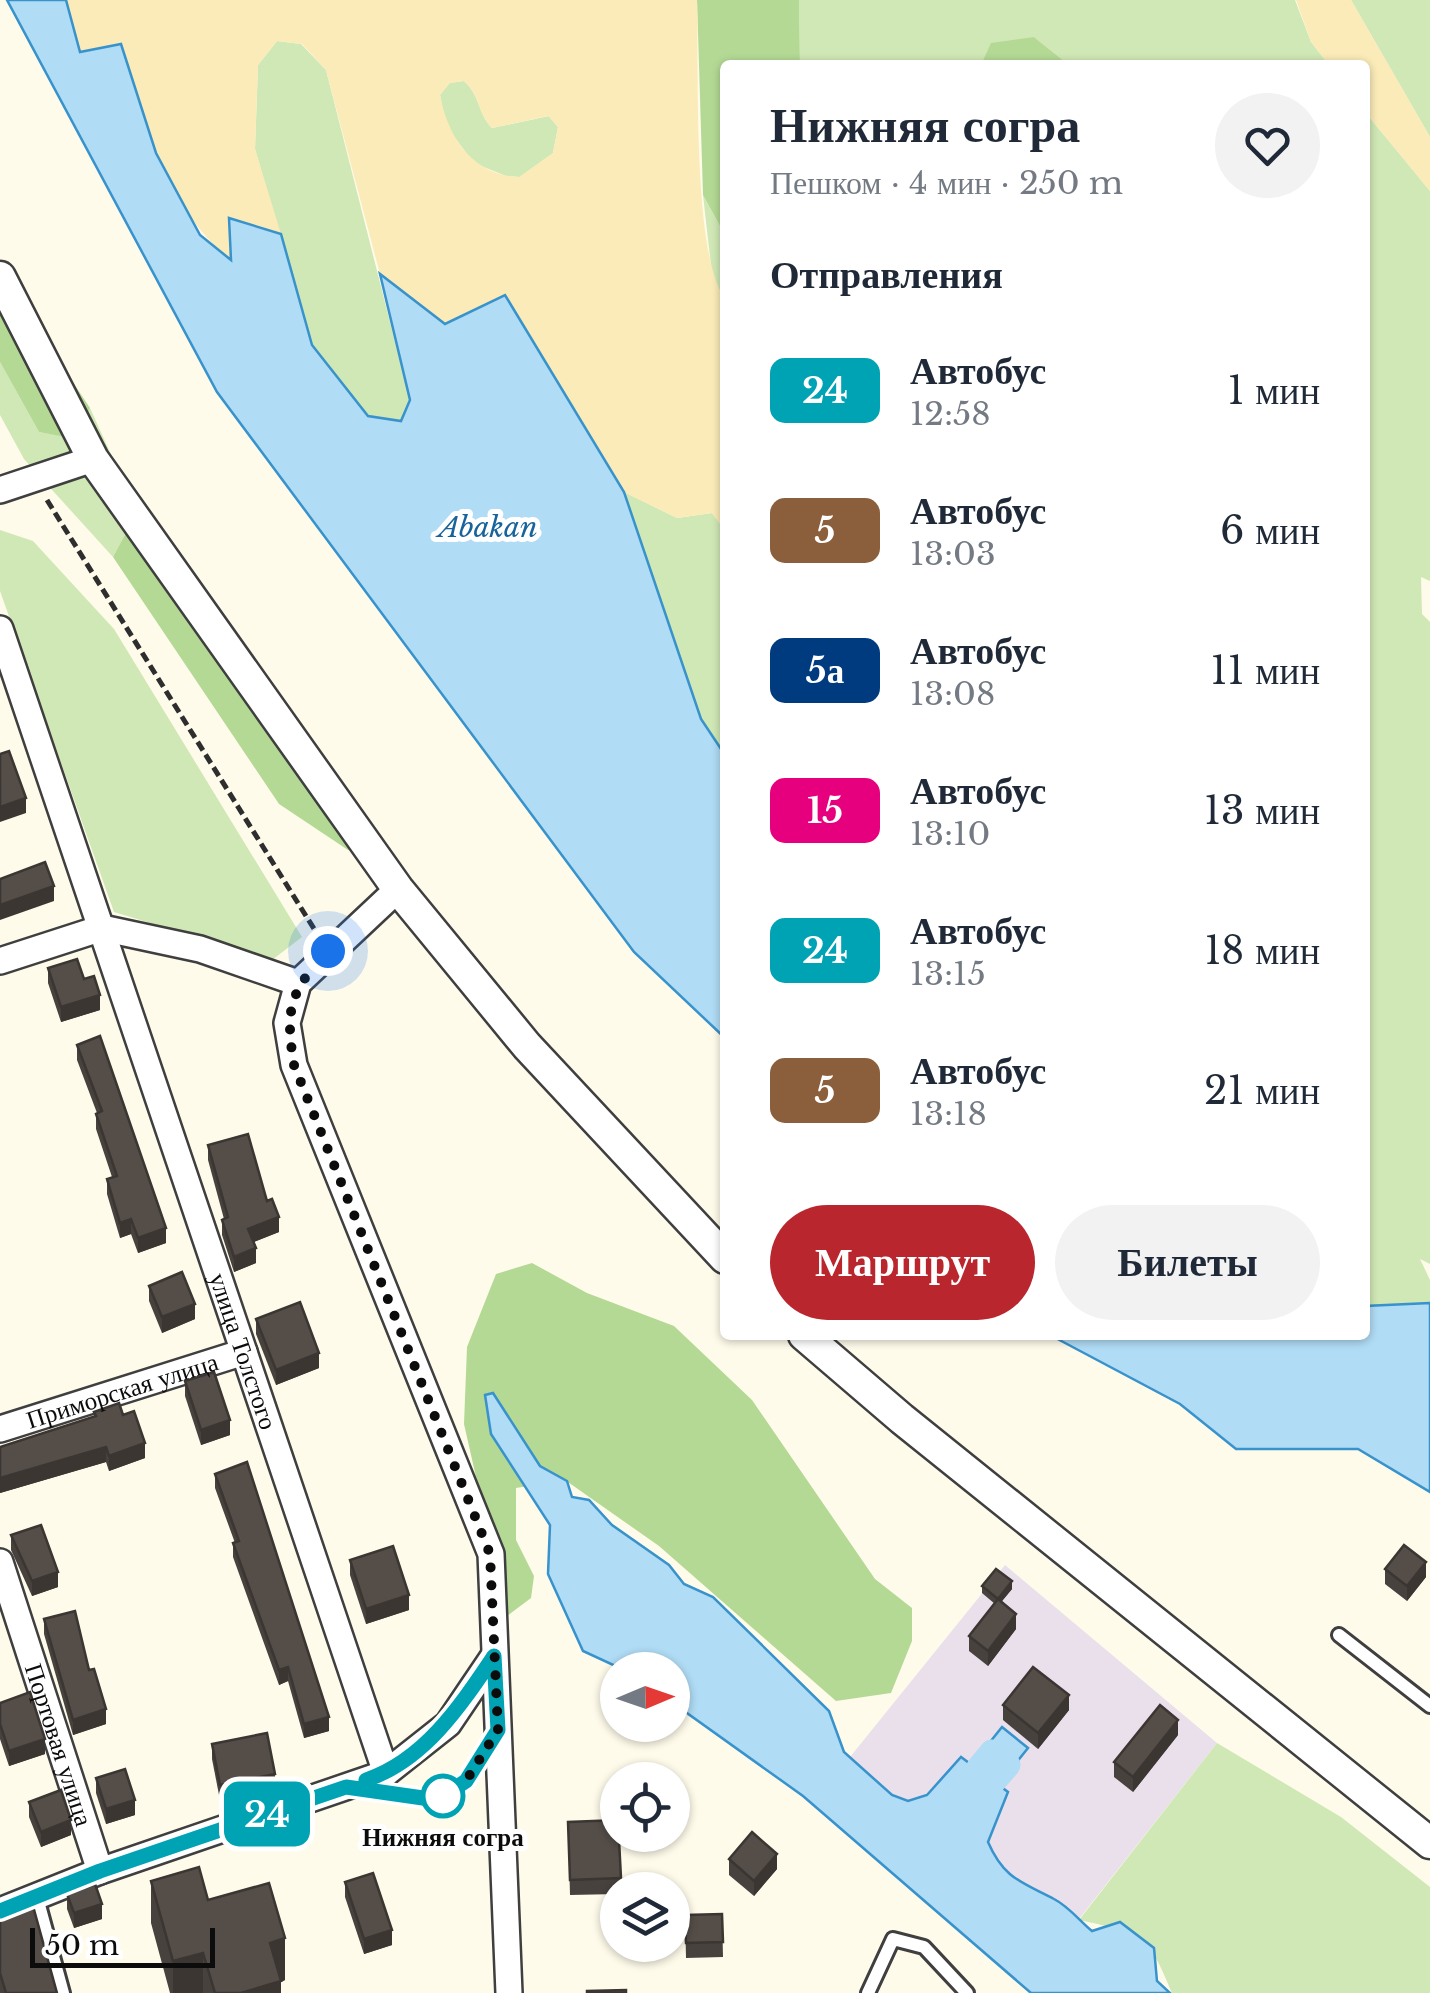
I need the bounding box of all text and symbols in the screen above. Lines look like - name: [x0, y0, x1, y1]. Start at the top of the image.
- button: heart: [1215, 93, 1320, 198]
- text: Нижняя согра: [770, 95, 1080, 155]
- text: Пешком · 4 мин · 250 m: [770, 163, 1123, 203]
- text: Отправления: [770, 251, 1003, 298]
- text: Автобус: [910, 347, 1046, 394]
- text: 1 мин: [1227, 367, 1320, 414]
- text: 24: [802, 369, 848, 412]
- text: 12:58: [910, 394, 991, 434]
- text: Автобус: [910, 487, 1046, 534]
- text: 6 мин: [1220, 507, 1320, 554]
- text: 5: [815, 509, 835, 552]
- water label: Abakan: [434, 510, 538, 545]
- text: 13:03: [910, 534, 996, 574]
- text: Автобус: [910, 627, 1046, 674]
- text: 11 мин: [1210, 647, 1320, 694]
- text: 5а: [806, 649, 844, 692]
- text: 13:08: [910, 674, 995, 714]
- text: Автобус: [910, 767, 1046, 814]
- text: 13 мин: [1204, 787, 1320, 834]
- text: 15: [807, 789, 843, 832]
- text: 13:10: [910, 814, 990, 854]
- text: Автобус: [910, 907, 1046, 954]
- your location: [303, 926, 353, 976]
- text: 18 мин: [1204, 927, 1320, 974]
- text: 24: [802, 929, 848, 972]
- text: 13:15: [910, 954, 986, 994]
- text: Автобус: [910, 1047, 1046, 1094]
- text: 21 мин: [1204, 1067, 1320, 1114]
- text: 5: [815, 1069, 835, 1112]
- text: 13:18: [910, 1094, 987, 1134]
- button: Маршрут: [770, 1205, 1035, 1320]
- button: Билеты: [1055, 1205, 1320, 1320]
- street label: улица Толстого: [202, 1269, 284, 1434]
- street label: Приморская улица: [23, 1346, 222, 1436]
- north arrow: [600, 1652, 690, 1742]
- map controls: [600, 1652, 690, 1962]
- street label: Портовая улица: [18, 1660, 99, 1830]
- button: locate: [600, 1762, 690, 1852]
- marker: Нижняя согра: [422, 1775, 464, 1817]
- line badge: 24: [222, 1782, 312, 1846]
- text: 24: [244, 1793, 290, 1836]
- place label: Нижняя согра: [362, 1822, 524, 1853]
- button: layers: [600, 1872, 690, 1962]
- scale bar: [30, 1923, 215, 1968]
- text: 50 m: [45, 1928, 119, 1963]

